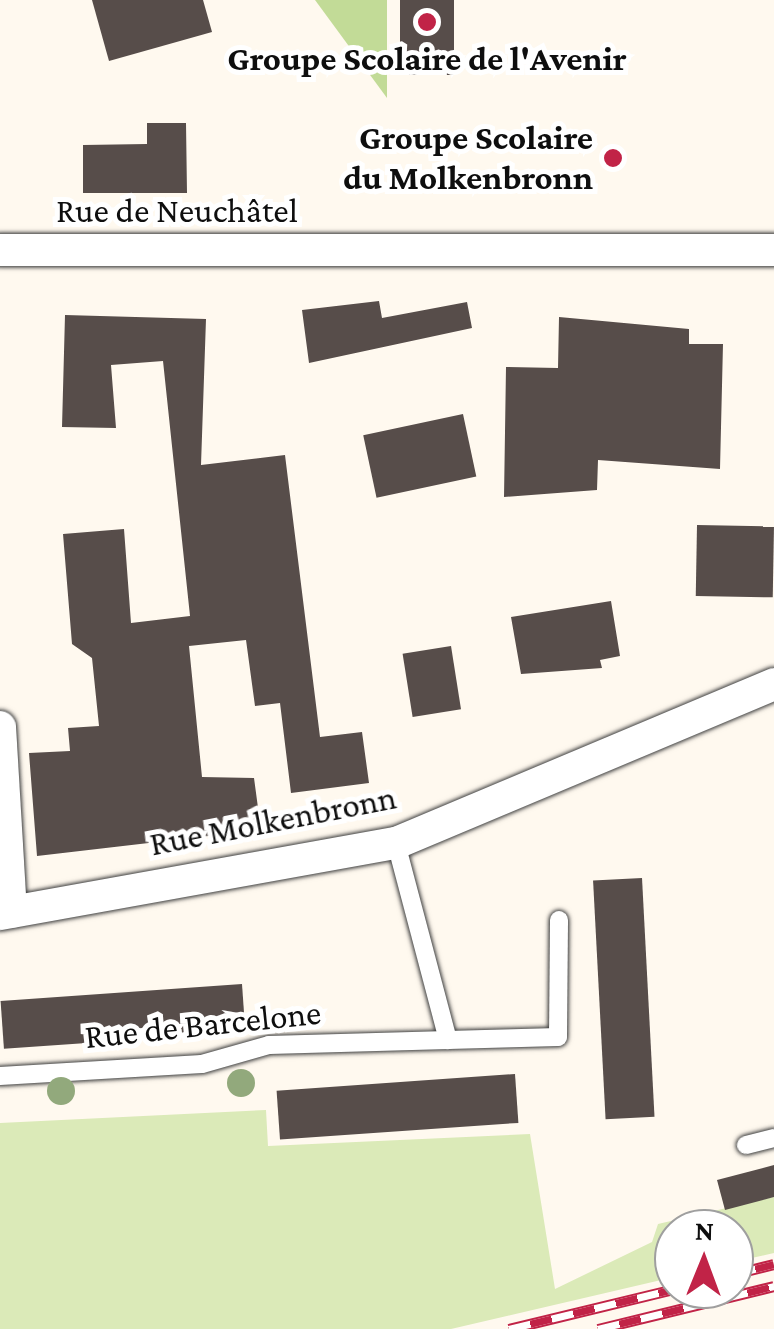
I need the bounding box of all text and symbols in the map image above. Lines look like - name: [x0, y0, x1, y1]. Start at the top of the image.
- marker: Groupe Scolaire de l'Avenir: [416, 11, 438, 33]
- place label: Groupe Scolaire de l'Avenir: [227, 38, 627, 80]
- place label: Groupe Scolaire du Molkenbronn: [343, 117, 593, 199]
- marker: Groupe Scolaire du Molkenbronn: [602, 147, 624, 169]
- street label: Rue de Neuchâtel: [56, 190, 298, 232]
- street label: Rue Molkenbronn: [146, 776, 400, 866]
- street label: Rue de Barcelone: [83, 992, 323, 1058]
- north arrow: [654, 1209, 754, 1309]
- text: N: [695, 1215, 714, 1246]

